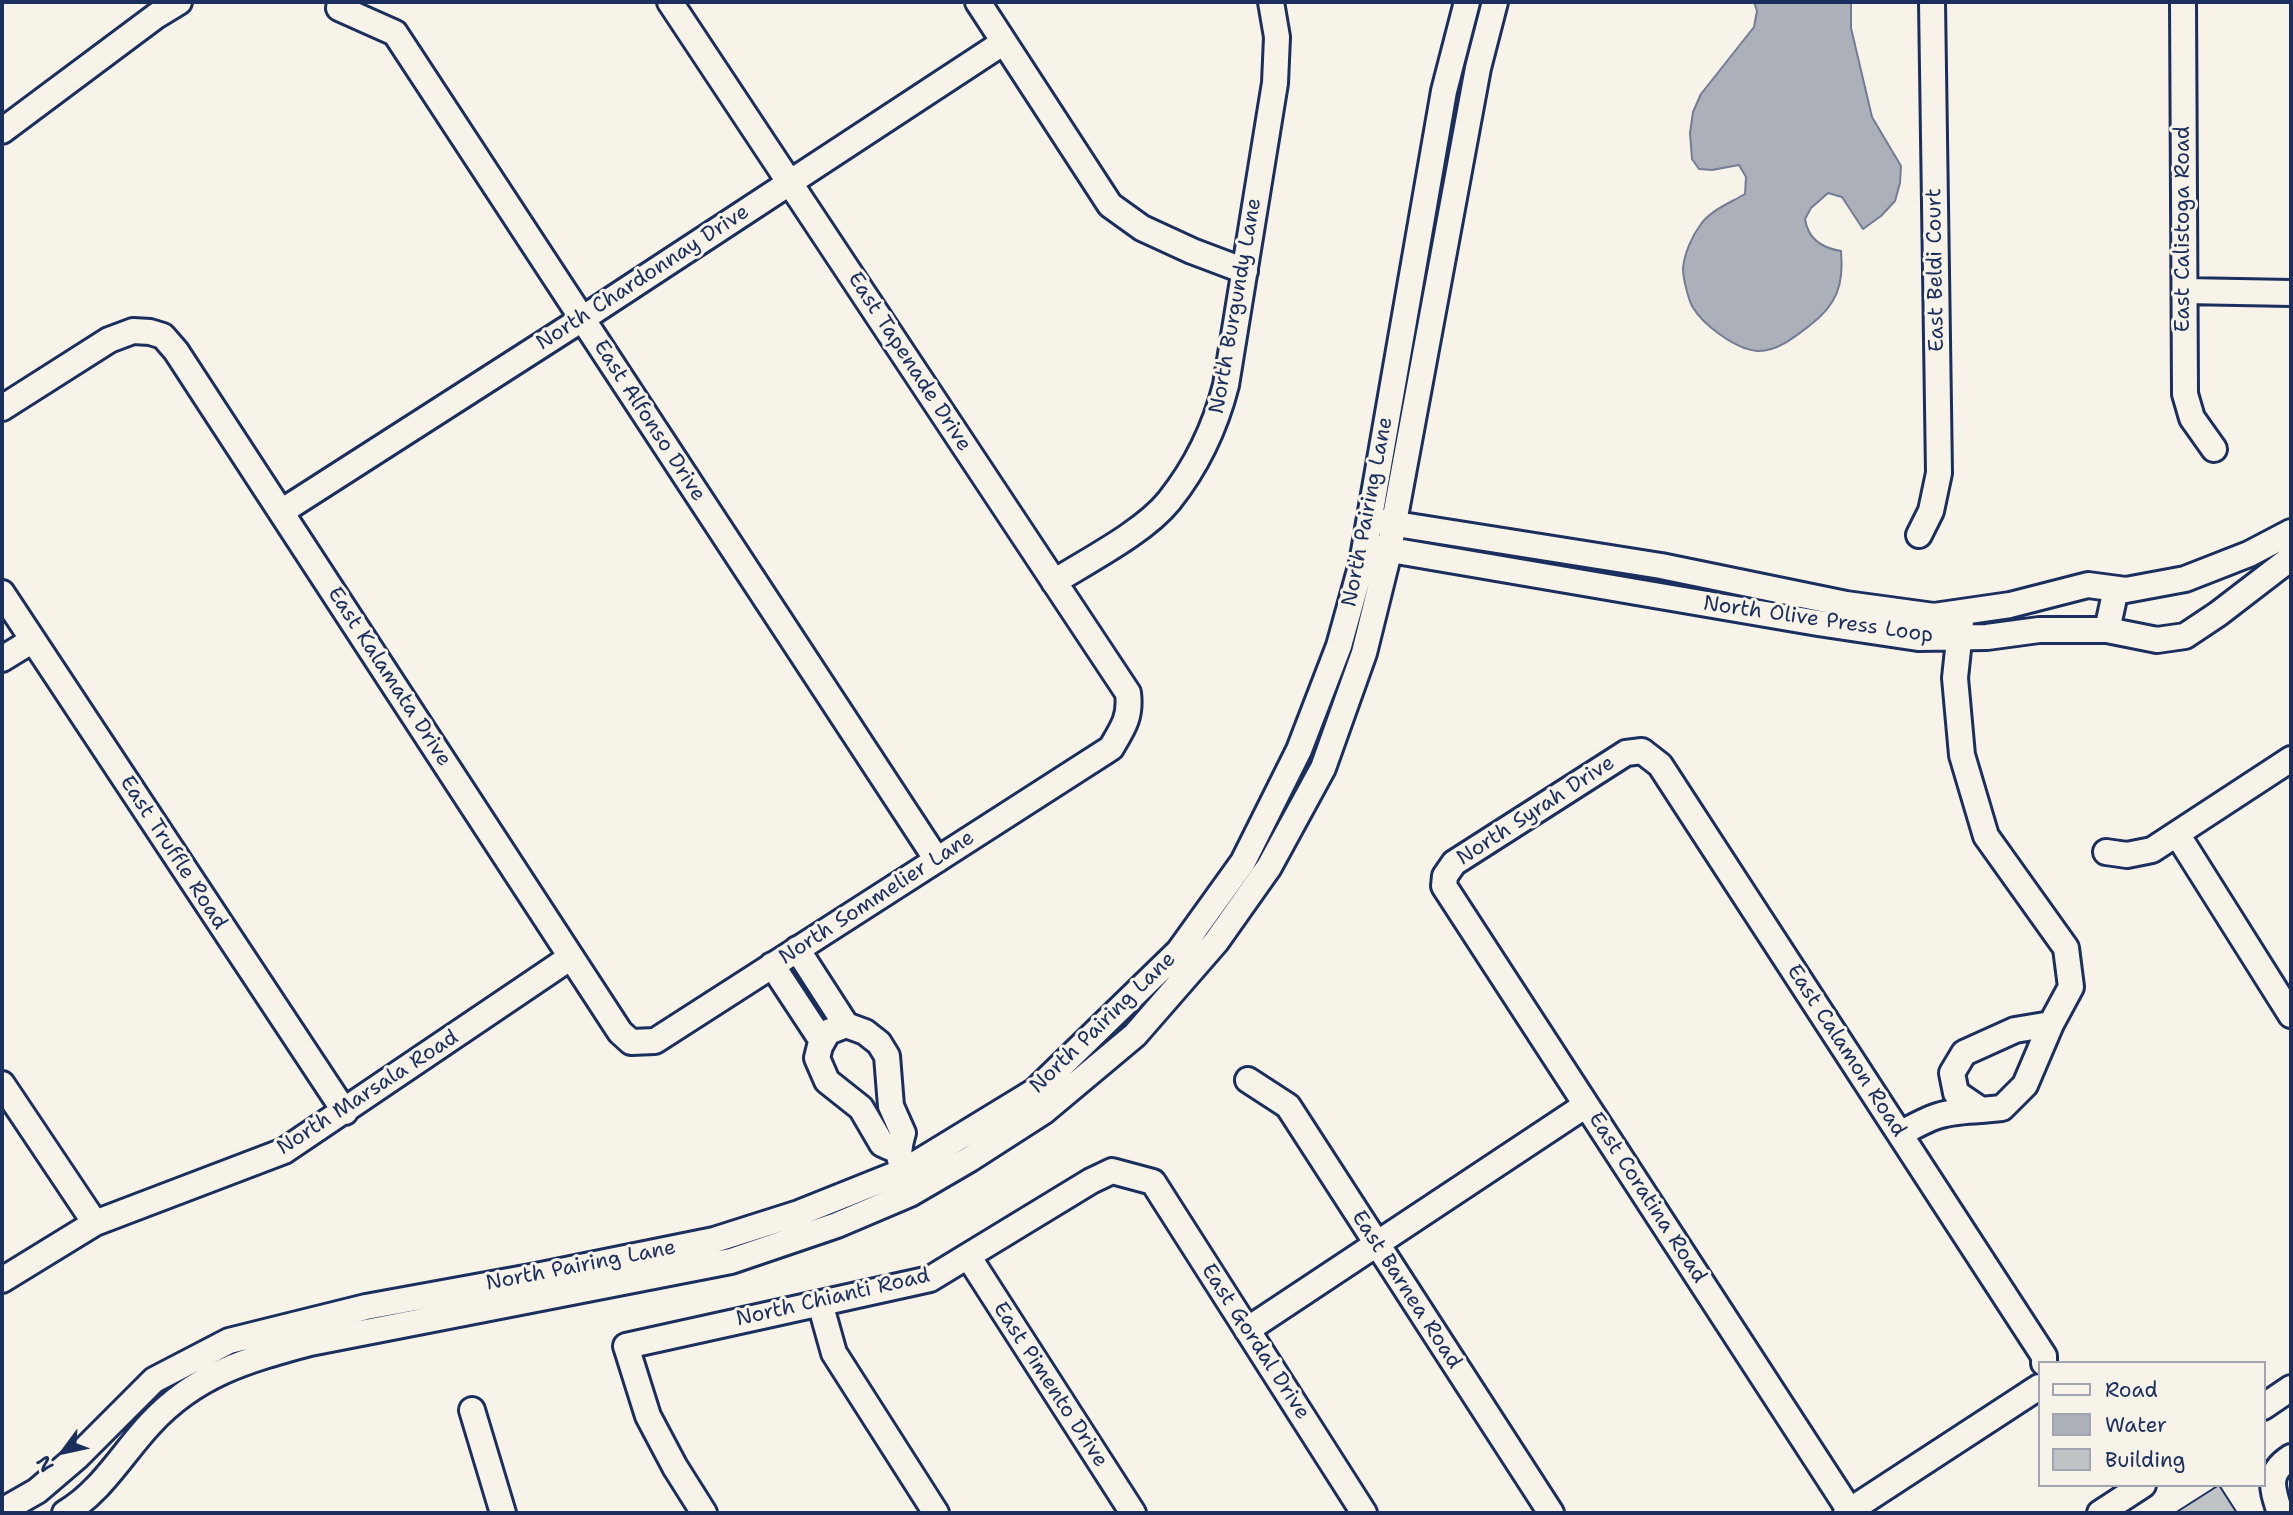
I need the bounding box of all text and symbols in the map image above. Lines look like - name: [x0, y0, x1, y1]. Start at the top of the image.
- street label: East Calistoga Road: [2171, 126, 2197, 332]
- street label: East Beldi Court: [1922, 188, 1950, 352]
- street label: North Burgundy Lane: [1205, 196, 1267, 416]
- street label: North Chardonnay Drive: [532, 200, 754, 356]
- street label: East Tapenade Drive: [842, 268, 976, 456]
- street label: East Alfonso Drive: [587, 336, 711, 506]
- street label: North Pairing Lane: [1337, 415, 1399, 609]
- street label: East Kalamata Drive: [322, 583, 456, 771]
- street label: North Olive Press Loop: [1701, 591, 1935, 649]
- street label: North Syrah Drive: [1452, 751, 1620, 871]
- street label: East Truffle Road: [114, 771, 232, 935]
- street label: North Sommelier Lane: [775, 825, 979, 971]
- street label: North Pairing Lane: [1025, 947, 1181, 1099]
- street label: East Calamon Road: [1781, 960, 1911, 1142]
- street label: North Marsala Road: [273, 1025, 463, 1161]
- street label: East Coratina Road: [1582, 1108, 1712, 1288]
- street label: East Barnea Road: [1345, 1206, 1467, 1374]
- street label: North Pairing Lane: [484, 1235, 678, 1297]
- street label: East Gordal Drive: [1195, 1259, 1315, 1425]
- street label: North Chianti Road: [734, 1263, 932, 1333]
- street label: East Pimento Drive: [987, 1298, 1113, 1472]
- legend: [2038, 1361, 2265, 1487]
- text: Road: [2105, 1376, 2158, 1404]
- text: Water: [2105, 1411, 2167, 1439]
- north arrow: [28, 1417, 98, 1487]
- text: Building: [2105, 1446, 2185, 1474]
- text: N: [30, 1451, 60, 1477]

